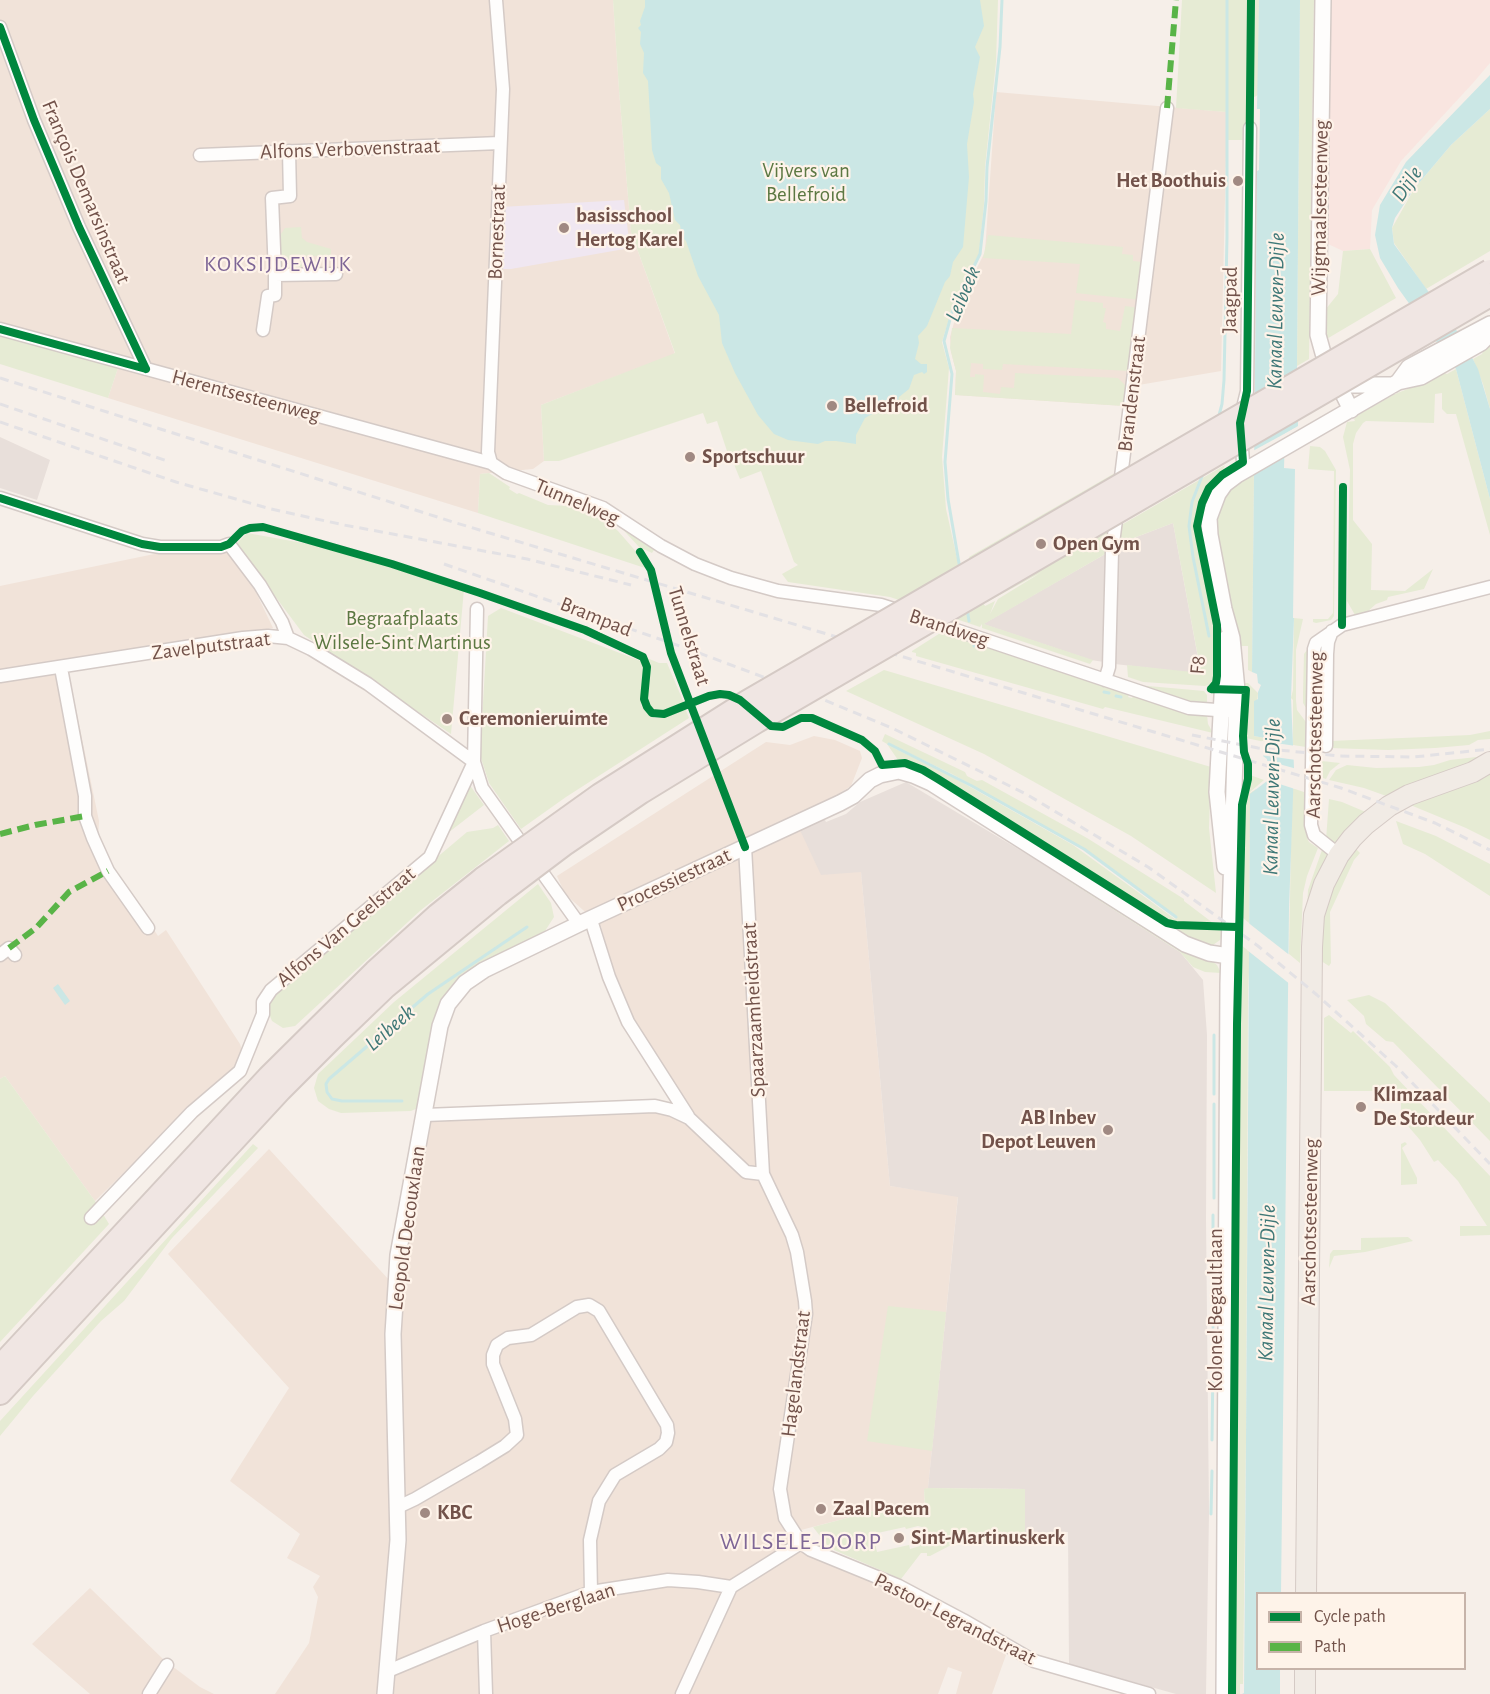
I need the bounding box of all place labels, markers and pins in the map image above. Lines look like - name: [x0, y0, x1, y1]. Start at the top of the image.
- place label: Het Boothuis: [1116, 168, 1226, 194]
- marker: Het Boothuis: [1231, 174, 1245, 188]
- place label: basisschool Hertog Karel: [576, 203, 683, 253]
- marker: basisschool Hertog Karel: [557, 221, 571, 235]
- place label: Bellefroid: [844, 393, 928, 419]
- marker: Bellefroid: [825, 399, 839, 413]
- place label: Sportschuur: [702, 444, 804, 470]
- marker: Sportschuur: [683, 450, 697, 464]
- place label: Open Gym: [1053, 531, 1140, 557]
- marker: Open Gym: [1034, 537, 1048, 551]
- place label: Ceremonieruimte: [459, 706, 608, 732]
- marker: Ceremonieruimte: [440, 712, 454, 726]
- place label: Klimzaal De Stordeur: [1373, 1082, 1474, 1132]
- marker: Klimzaal De Stordeur: [1354, 1100, 1368, 1114]
- place label: AB Inbev Depot Leuven: [981, 1105, 1096, 1155]
- marker: AB Inbev Depot Leuven: [1101, 1123, 1115, 1137]
- place label: Zaal Pacem: [833, 1496, 930, 1522]
- place label: KBC: [437, 1500, 472, 1526]
- marker: Zaal Pacem: [814, 1502, 828, 1516]
- marker: KBC: [418, 1506, 432, 1520]
- place label: Sint-Martinuskerk: [911, 1525, 1065, 1551]
- marker: Sint-Martinuskerk: [892, 1531, 906, 1545]

